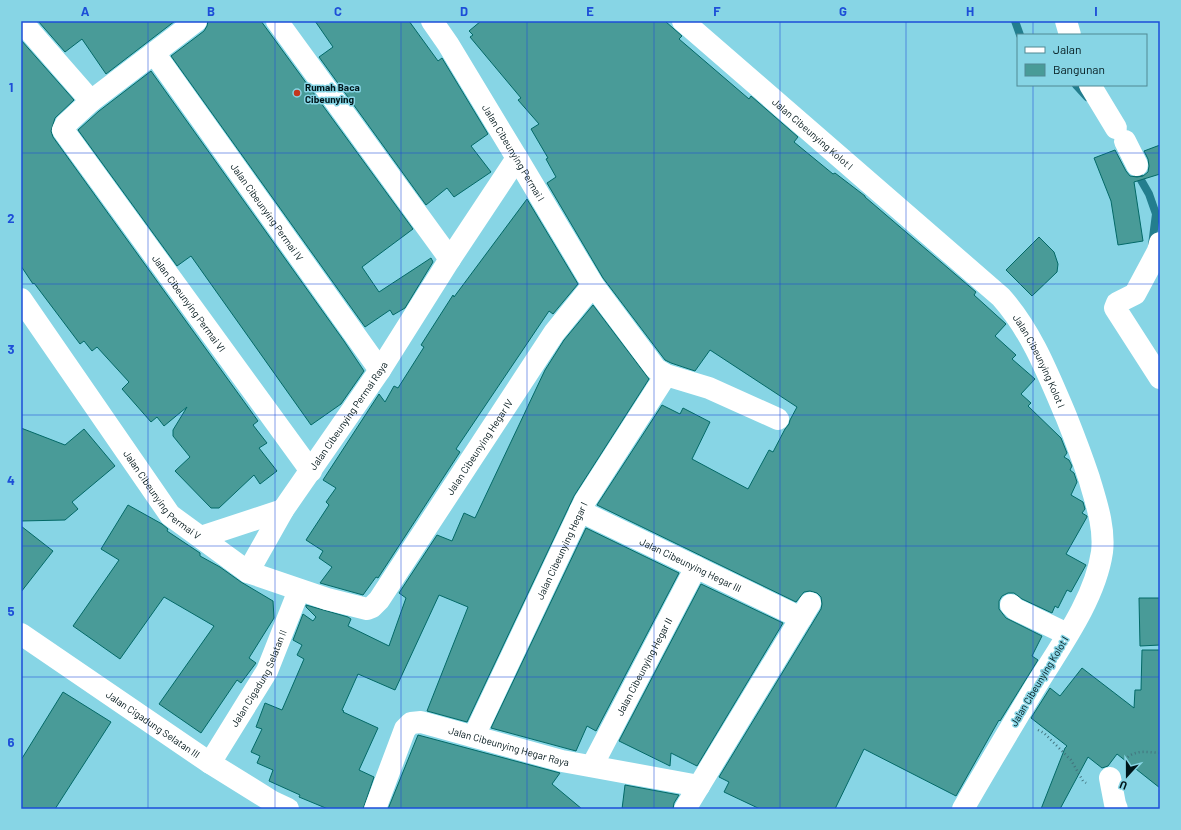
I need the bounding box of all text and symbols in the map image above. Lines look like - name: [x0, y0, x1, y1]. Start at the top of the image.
- text: A: [81, 3, 90, 19]
- text: B: [207, 3, 215, 19]
- text: C: [334, 3, 342, 19]
- text: D: [460, 3, 468, 19]
- text: E: [586, 3, 594, 19]
- text: F: [713, 3, 721, 19]
- text: G: [839, 3, 847, 19]
- text: H: [966, 3, 974, 19]
- text: I: [1094, 3, 1098, 19]
- legend: [1017, 34, 1147, 86]
- text: Jalan: [1053, 42, 1081, 56]
- text: Bangunan: [1053, 62, 1105, 76]
- text: 1: [9, 79, 13, 95]
- place label: Rumah Baca Cibeunying: [305, 81, 360, 105]
- marker: Rumah Baca Cibeunying: [292, 88, 302, 98]
- street label: Jalan Cibeunying Kolot I: [770, 95, 856, 172]
- street label: Jalan Cibeunying Permai I: [480, 102, 547, 203]
- street label: Jalan Cibeunying Permai IV: [228, 161, 306, 263]
- text: 2: [7, 210, 15, 226]
- street label: Jalan Cibeunying Permai VI: [150, 253, 228, 354]
- street label: Jalan Cibeunying Kolot I: [1011, 312, 1068, 409]
- text: 3: [7, 341, 15, 357]
- street label: Jalan Cibeunying Permai Raya: [307, 359, 390, 472]
- street label: Jalan Cibeunying Hegar IV: [444, 397, 515, 497]
- street label: Jalan Cibeunying Permai V: [121, 448, 203, 542]
- text: 4: [7, 472, 15, 488]
- street label: Jalan Cibeunying Hegar I: [533, 500, 590, 601]
- street label: Jalan Cibeunying Hegar III: [638, 535, 744, 594]
- text: 5: [7, 603, 15, 619]
- street label: Jalan Cibeunying Hegar II: [613, 616, 674, 718]
- street label: Jalan Cigadung Selatan II: [228, 628, 289, 729]
- street label: Jalan Cibeunying Kolot I: [1007, 634, 1071, 728]
- street label: Jalan Cigadung Selatan III: [104, 688, 202, 760]
- street label: Jalan Cibeunying Hegar Raya: [447, 724, 570, 768]
- text: 6: [8, 734, 15, 750]
- north arrow: [1107, 756, 1147, 796]
- text: U: [1118, 778, 1129, 793]

